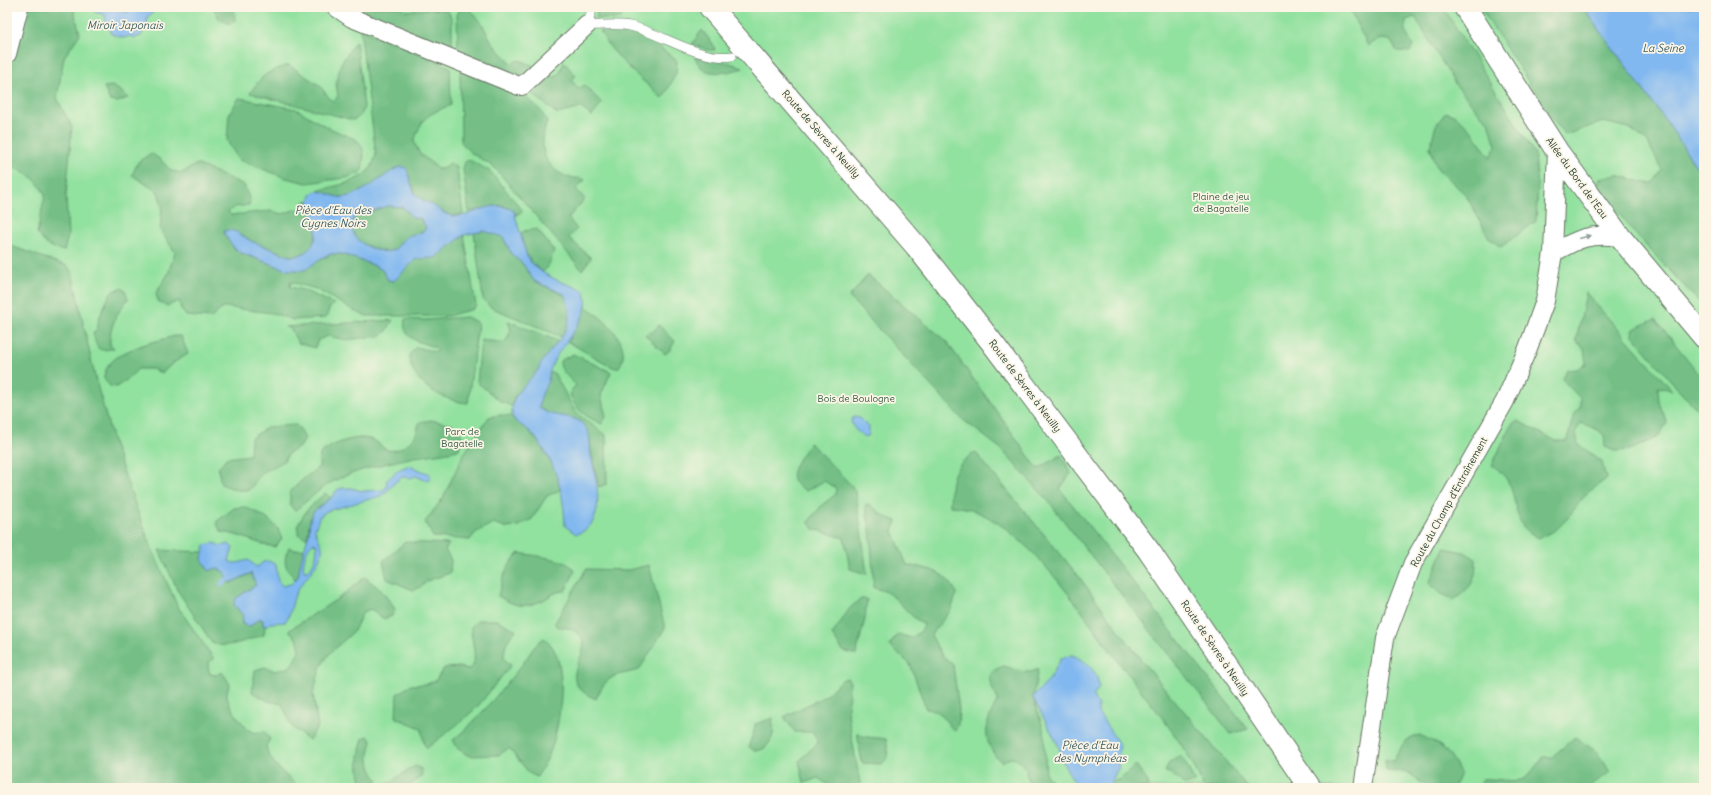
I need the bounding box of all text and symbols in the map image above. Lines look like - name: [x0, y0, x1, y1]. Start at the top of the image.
- water label: Miroir Japonais: [87, 18, 164, 32]
- water label: La Seine: [1642, 41, 1685, 55]
- street label: Route de Sèvres à Neuilly: [779, 87, 863, 181]
- street label: Allée du Bord de l'Eau: [1543, 135, 1611, 221]
- park label: Plaine de jeu de Bagatelle: [1193, 190, 1250, 215]
- water label: Pièce d'Eau des Cygnes Noirs: [295, 203, 372, 230]
- one-way arrow: [1579, 234, 1591, 240]
- street label: Route de Sèvres à Neuilly: [986, 337, 1064, 435]
- park label: Bois de Boulogne: [817, 392, 895, 405]
- park label: Parc de Bagatelle: [441, 425, 483, 450]
- street label: Route du Champ d'Entraînement: [1408, 434, 1491, 569]
- street label: Route de Sèvres à Neuilly: [1178, 598, 1252, 698]
- water label: Pièce d'Eau des Nymphéas: [1053, 738, 1128, 765]

